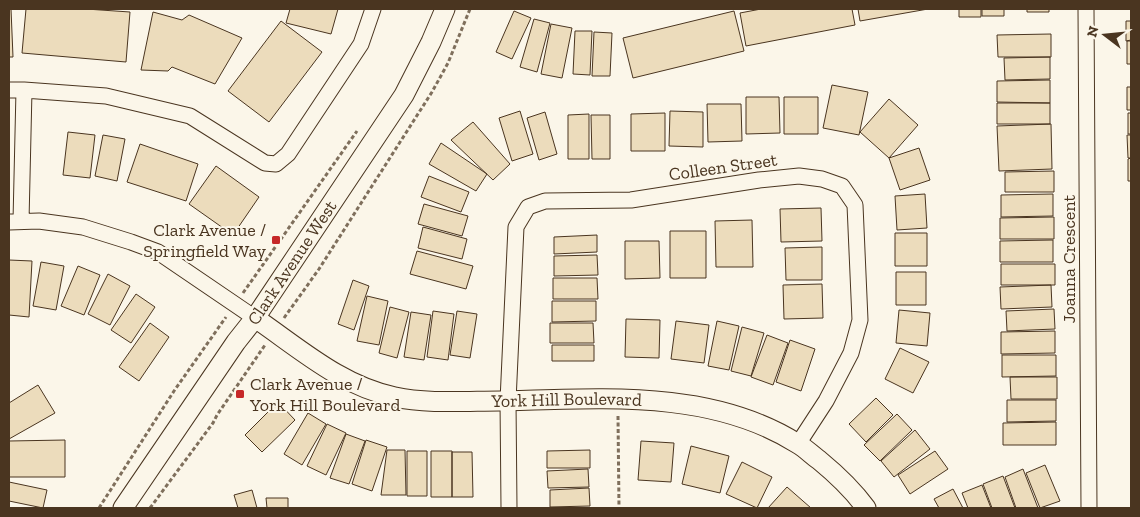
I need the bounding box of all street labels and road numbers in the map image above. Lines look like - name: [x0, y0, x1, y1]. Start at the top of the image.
- street label: Colleen Street: [667, 148, 779, 185]
- street label: Joanna Crescent: [1058, 194, 1080, 323]
- street label: Clark Avenue West: [243, 196, 342, 330]
- street label: York Hill Boulevard: [490, 388, 643, 412]

